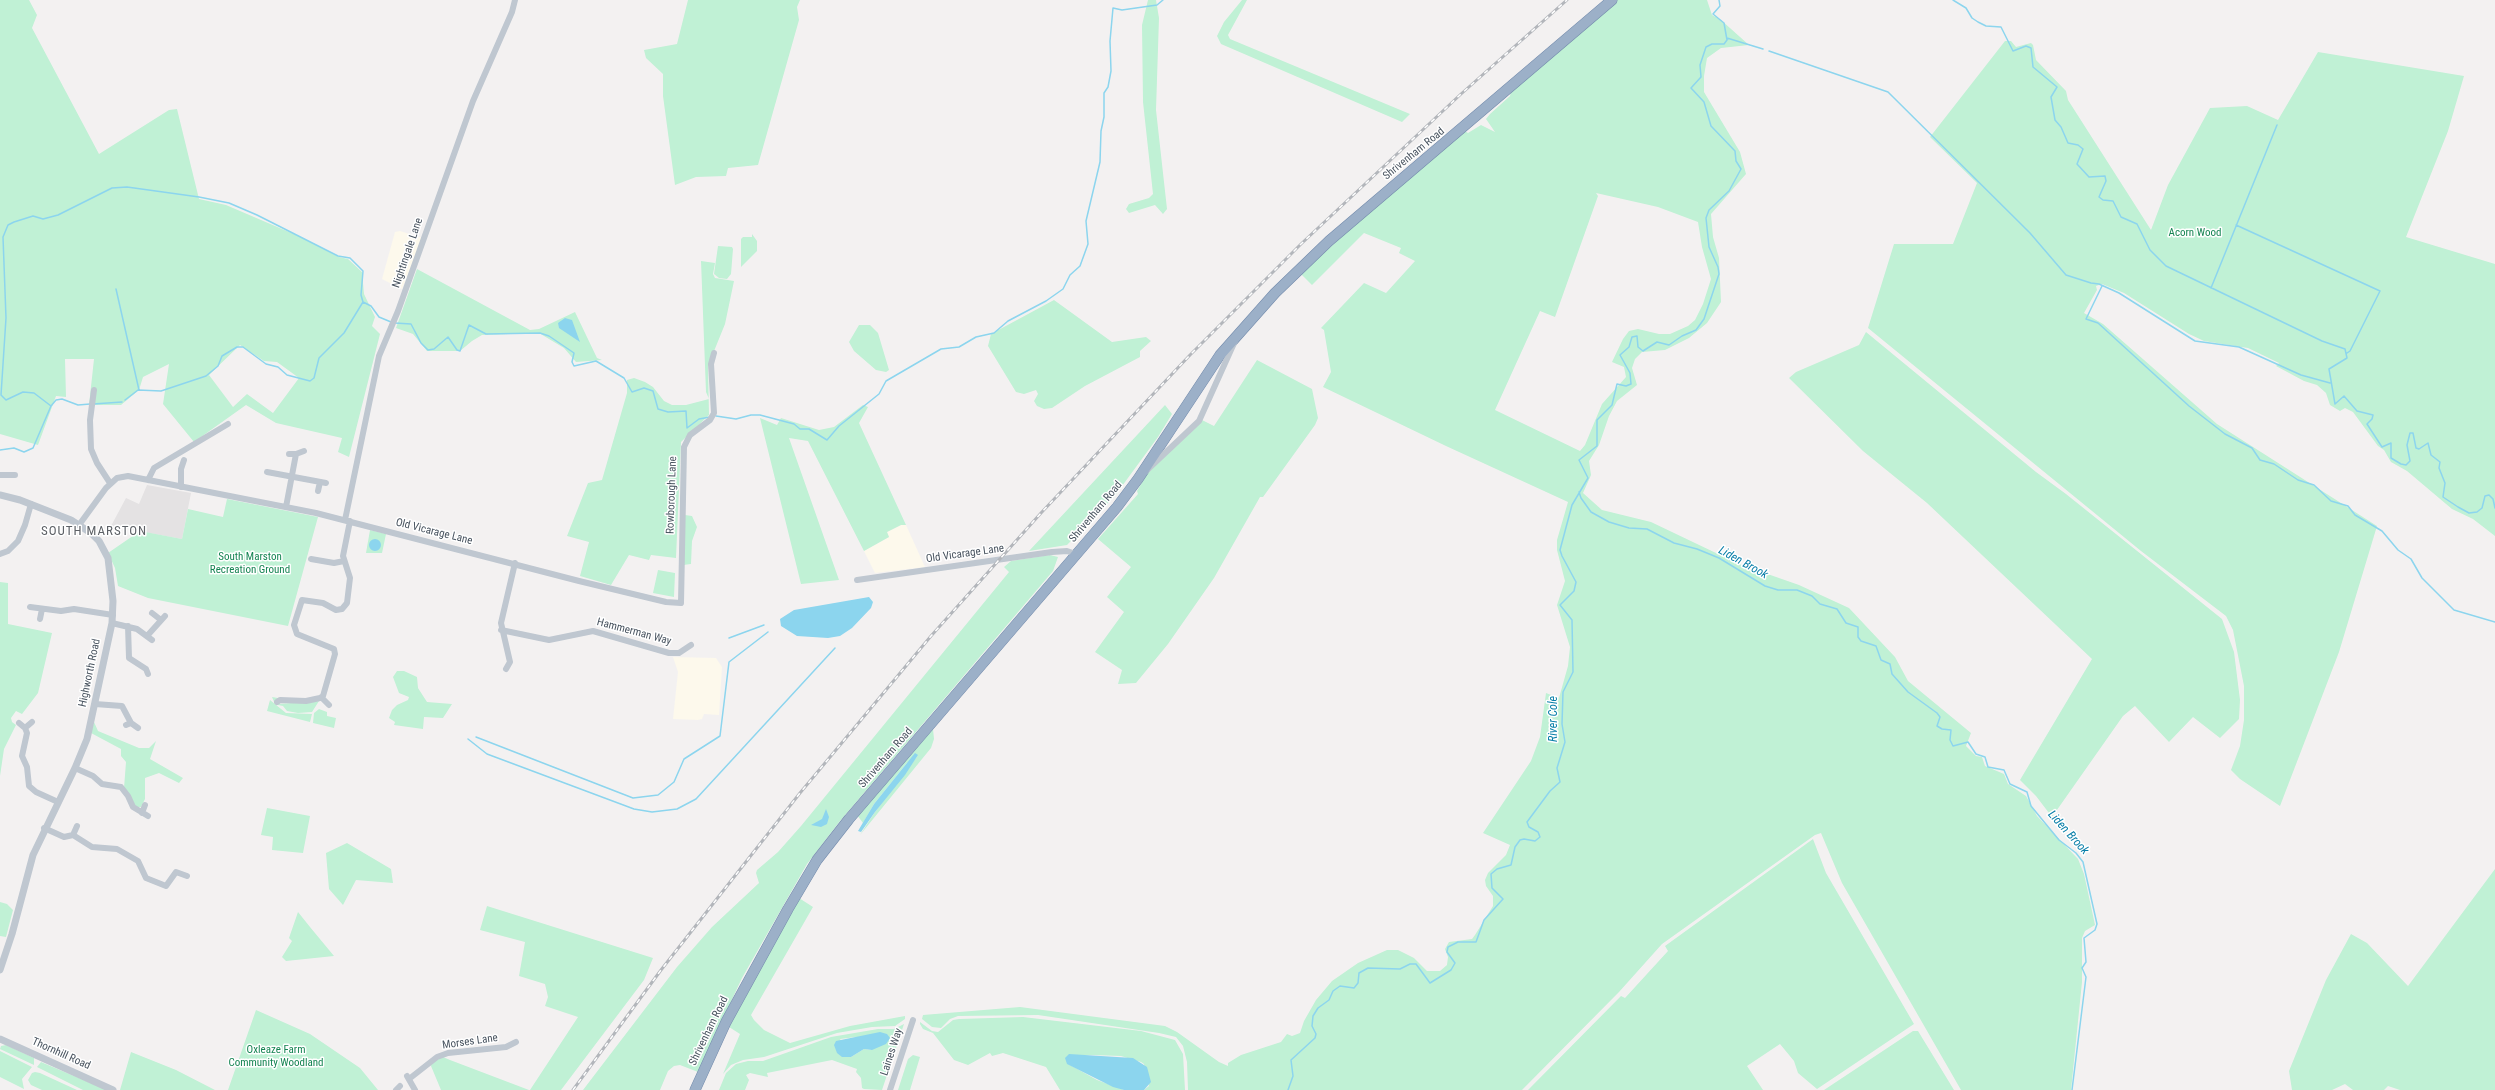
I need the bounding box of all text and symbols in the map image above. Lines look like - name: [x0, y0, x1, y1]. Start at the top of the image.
- street label: Shrivenham Road: [1381, 125, 1447, 183]
- street label: Nightingale Lane: [390, 216, 426, 290]
- park label: Acorn Wood: [2169, 226, 2221, 240]
- street label: Rowborough Lane: [664, 456, 680, 534]
- street label: Shrivenham Road: [1067, 479, 1125, 545]
- street label: Old Vicarage Lane: [394, 516, 474, 548]
- district label: SOUTH MARSTON: [41, 524, 147, 540]
- street label: Old Vicarage Lane: [925, 542, 1005, 566]
- water label: Liden Brook: [1716, 543, 1770, 583]
- park label: South Marston Recreation Ground: [210, 550, 290, 576]
- street label: Hammerman Way: [595, 616, 673, 648]
- street label: Highworth Road: [76, 638, 104, 708]
- water label: River Cole: [1547, 696, 1561, 742]
- street label: Shrivenham Road: [856, 725, 916, 791]
- water label: Liden Brook: [2044, 808, 2092, 858]
- street label: Shrivenham Road: [687, 994, 731, 1068]
- street label: Laines Way: [878, 1027, 906, 1077]
- street label: Morses Lane: [441, 1032, 499, 1052]
- street label: Thornhill Road: [30, 1035, 92, 1073]
- park label: Oxleaze Farm Community Woodland: [228, 1043, 324, 1069]

